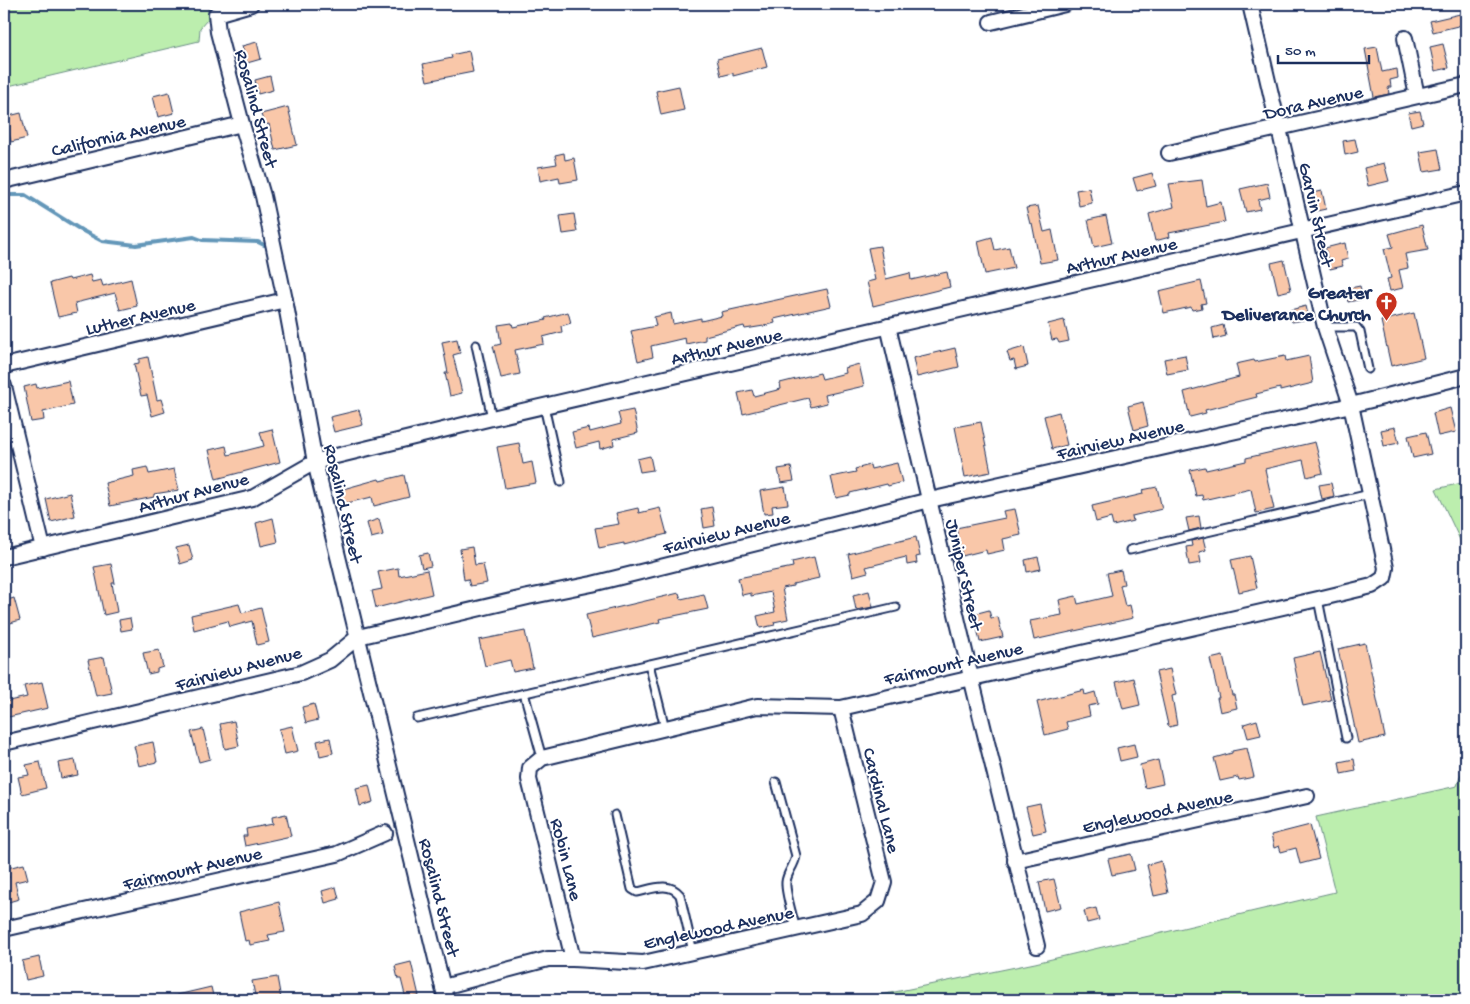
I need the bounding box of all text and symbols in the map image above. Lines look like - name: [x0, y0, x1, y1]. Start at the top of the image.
- scale bar: [1278, 32, 1369, 64]
- text: 50 m: [1285, 43, 1316, 61]
- street label: Rosalind Street: [228, 47, 282, 172]
- street label: Dora Avenue: [1260, 82, 1366, 127]
- street label: California Avenue: [50, 111, 188, 164]
- street label: Garvin Street: [1291, 161, 1338, 271]
- street label: Arthur Avenue: [1064, 233, 1180, 281]
- place label: Greater Deliverance Church: [1220, 283, 1373, 328]
- church icon: Greater Deliverance Church: [1375, 290, 1399, 321]
- street label: Luther Avenue: [84, 295, 198, 342]
- street label: Arthur Avenue: [669, 324, 785, 372]
- street label: Fairview Avenue: [1054, 416, 1187, 467]
- street label: Rosalind Street: [317, 442, 367, 567]
- street label: Arthur Avenue: [136, 469, 252, 520]
- street label: Fairview Avenue: [660, 507, 793, 561]
- street label: Juniper Street: [939, 517, 987, 635]
- street label: Fairmount Avenue: [881, 638, 1026, 693]
- street label: Fairview Avenue: [172, 642, 305, 699]
- street label: Cardinal Lane: [855, 746, 904, 856]
- street label: Englewood Avenue: [1081, 786, 1235, 841]
- street label: Robin Lane: [543, 816, 586, 903]
- street label: Rosalind Street: [412, 836, 464, 961]
- street label: Fairmount Avenue: [120, 843, 265, 898]
- street label: Englewood Avenue: [642, 902, 796, 957]

